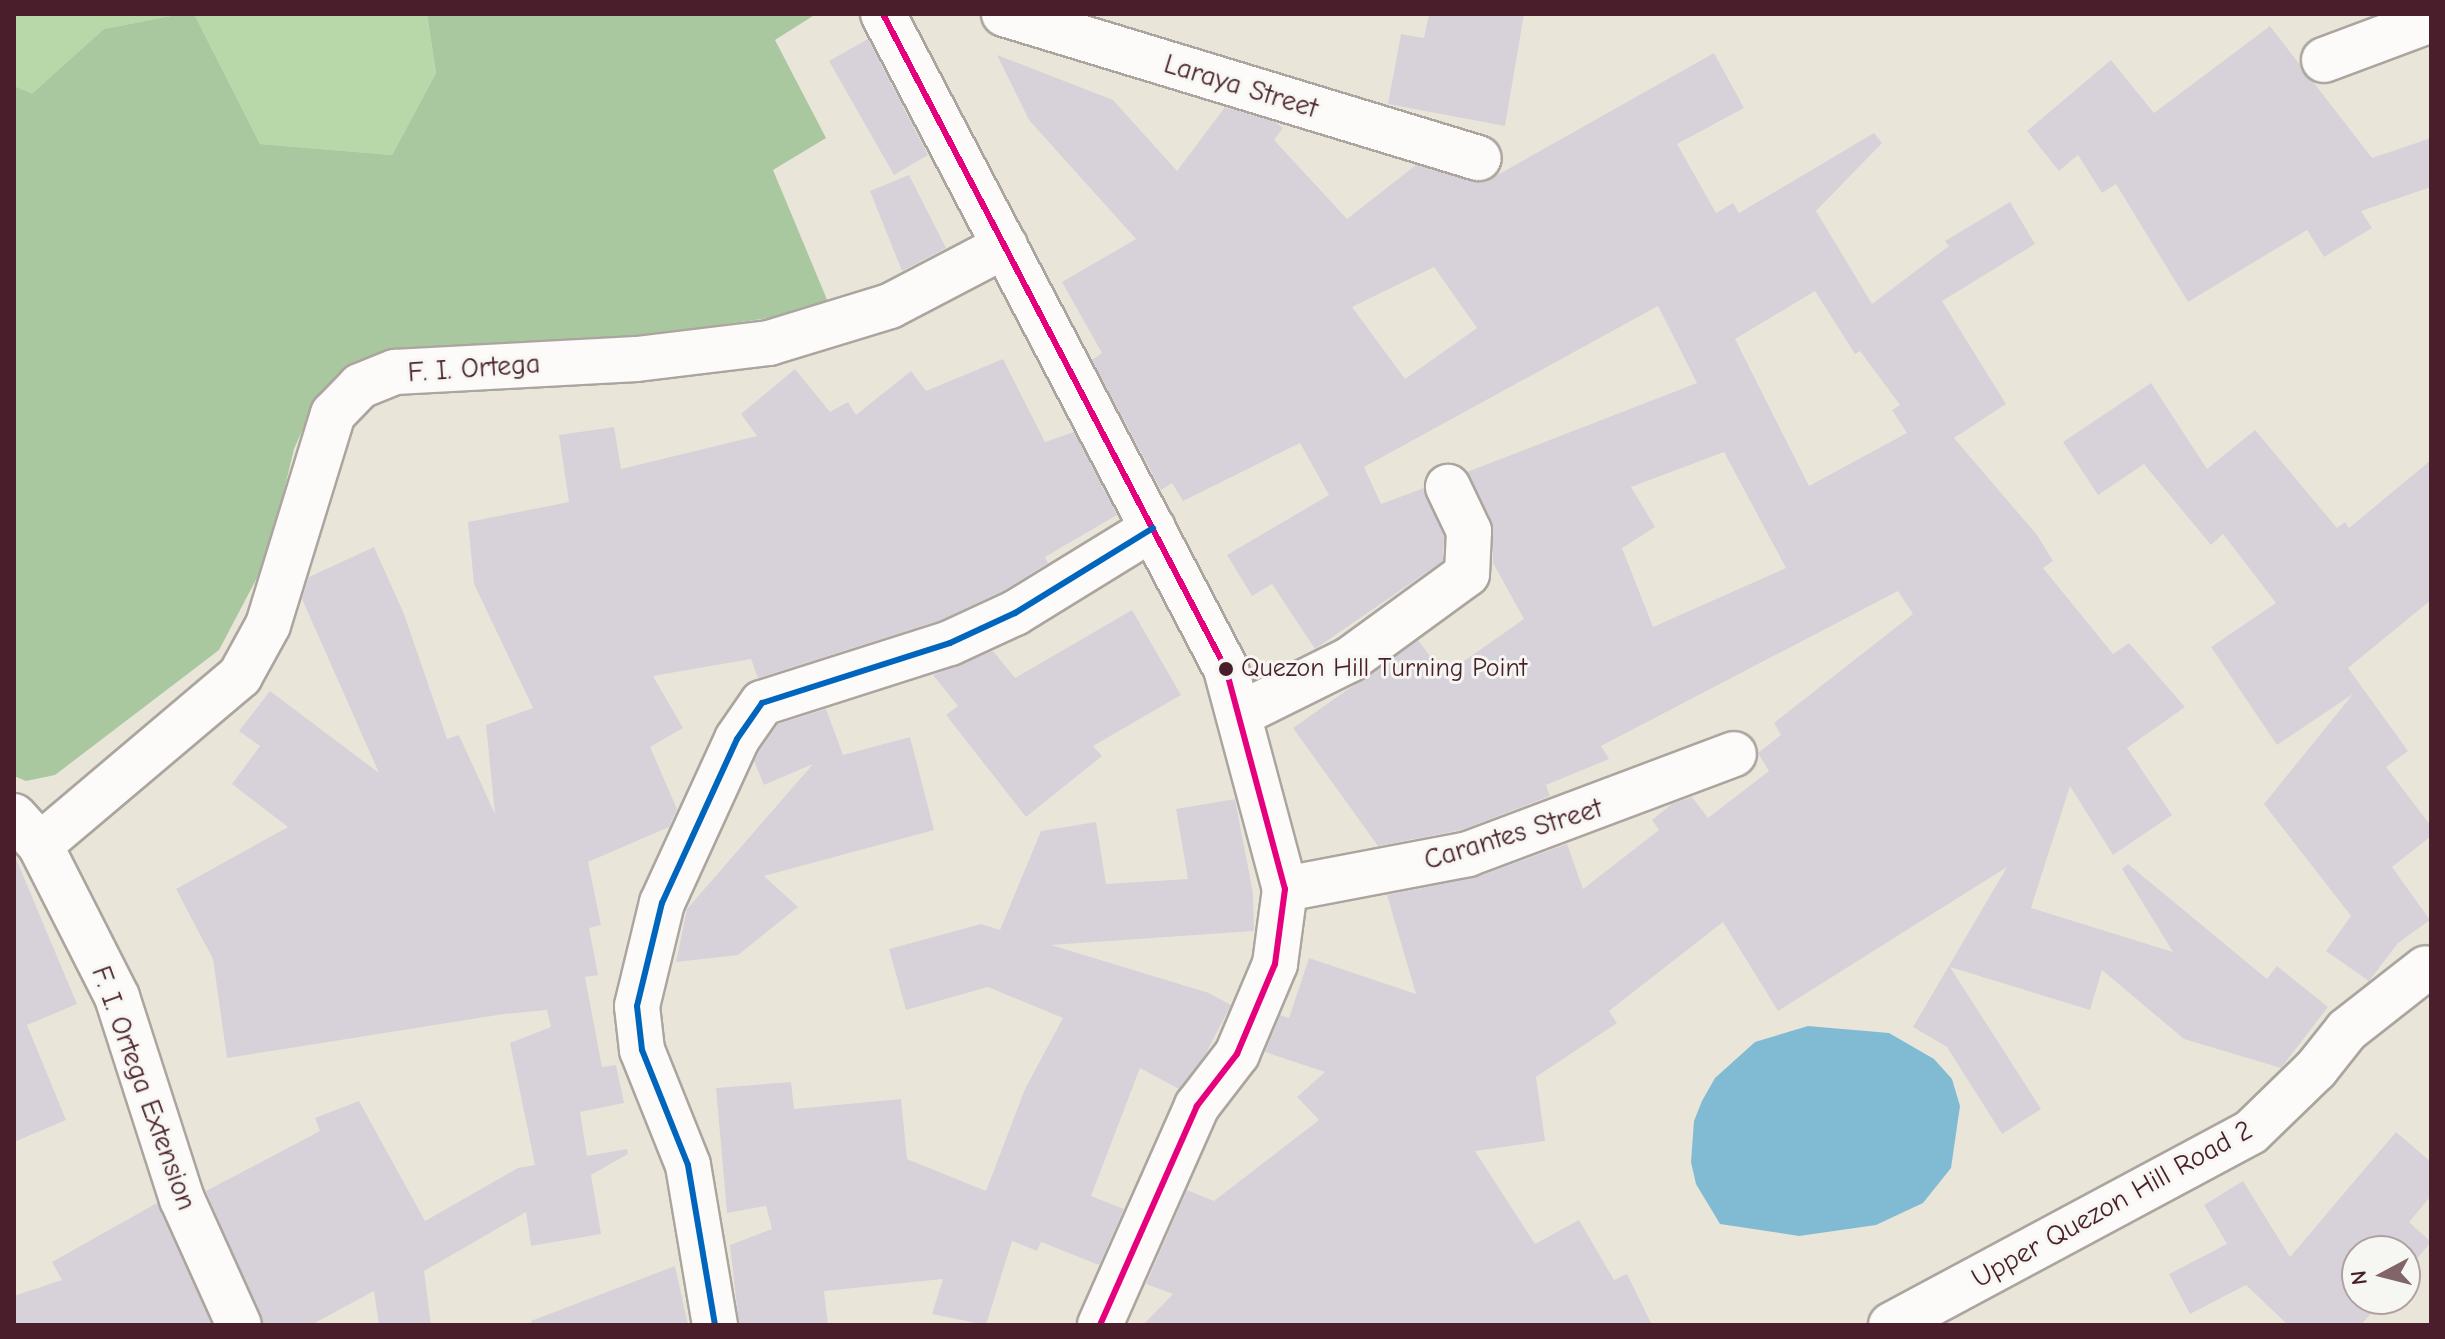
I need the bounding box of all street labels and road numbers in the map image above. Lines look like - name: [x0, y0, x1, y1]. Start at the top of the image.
- street label: Laraya Street: [1160, 47, 1322, 125]
- street label: F. I. Ortega: [407, 347, 541, 389]
- street label: Carantes Street: [1420, 791, 1606, 877]
- street label: F. I. Ortega Extension: [84, 961, 204, 1215]
- street label: Upper Quezon Hill Road 2: [1966, 1113, 2258, 1295]

